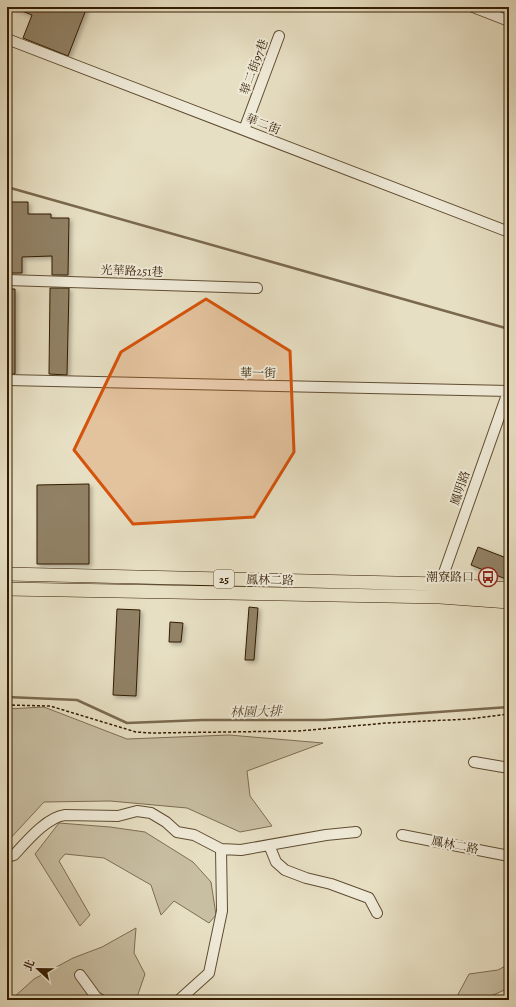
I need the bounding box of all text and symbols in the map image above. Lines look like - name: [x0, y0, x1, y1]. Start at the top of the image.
- street label: 華二街97巷: [236, 37, 272, 97]
- street label: 華二街: [243, 110, 284, 138]
- street label: 光華路251巷: [100, 262, 164, 280]
- street label: 華一街: [240, 365, 277, 381]
- street label: 鳳明路: [447, 468, 473, 508]
- bus stop icon: 潮寮路口: [477, 566, 499, 588]
- place label: 潮寮路口: [426, 569, 474, 585]
- road number: 25: [214, 570, 234, 588]
- street label: 鳳林二路: [246, 572, 294, 588]
- water label: 林園大排: [230, 703, 284, 720]
- street label: 鳳林二路: [430, 833, 480, 857]
- north arrow: [18, 949, 58, 989]
- text: 北: [20, 958, 38, 973]

